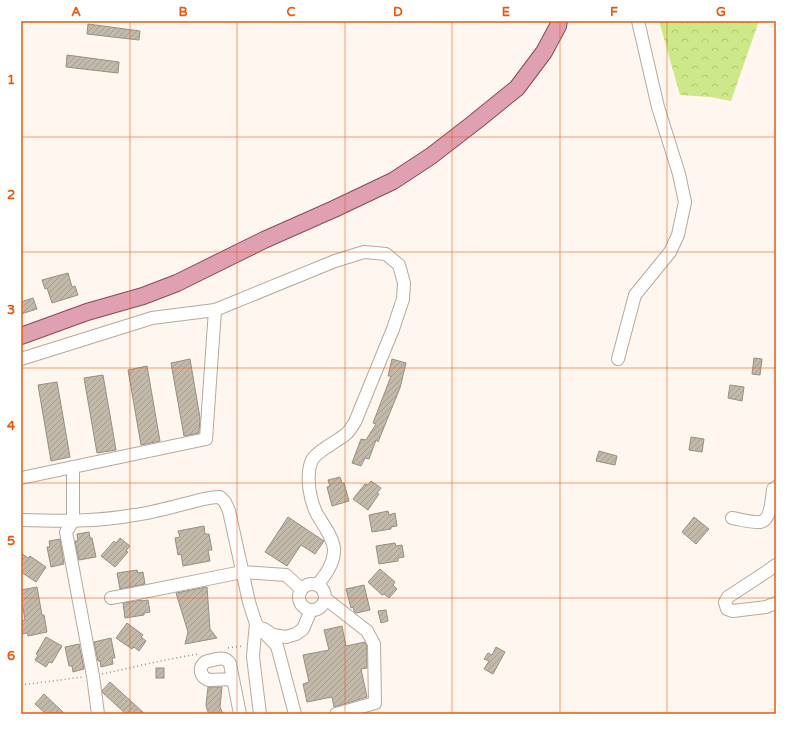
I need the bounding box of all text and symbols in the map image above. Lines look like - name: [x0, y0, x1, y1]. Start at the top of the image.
- text: A: [71, 4, 81, 20]
- text: B: [178, 4, 188, 20]
- text: C: [286, 4, 296, 20]
- text: D: [393, 4, 403, 20]
- text: E: [502, 4, 510, 20]
- text: F: [610, 4, 618, 20]
- text: G: [716, 4, 726, 20]
- text: 1: [7, 72, 15, 88]
- text: 2: [7, 187, 15, 203]
- text: 3: [7, 302, 15, 318]
- text: 4: [7, 418, 16, 434]
- text: 5: [7, 533, 15, 549]
- text: 6: [7, 648, 15, 664]

